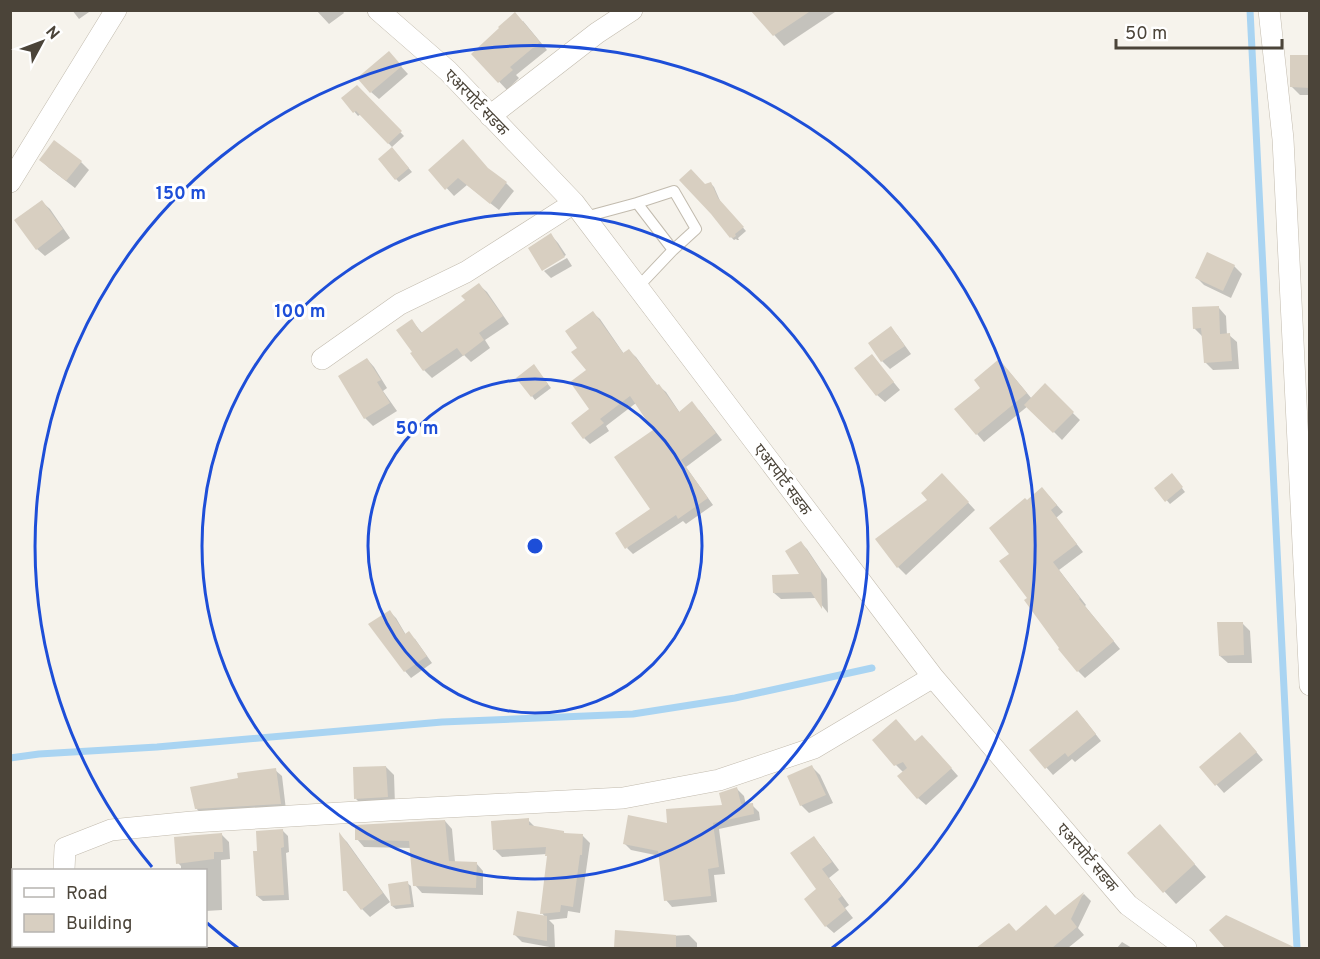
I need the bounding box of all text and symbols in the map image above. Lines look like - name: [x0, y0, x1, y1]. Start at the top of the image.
- north arrow: [12, 12, 72, 72]
- scale bar: [1116, 12, 1282, 50]
- text: N: [40, 23, 63, 44]
- text: 50 m: [1125, 23, 1167, 46]
- street label: एअरपोर्ट सडक: [439, 65, 513, 141]
- text: 150 m: [156, 183, 206, 206]
- text: 100 m: [274, 301, 326, 324]
- text: 50 m: [395, 418, 439, 441]
- street label: एअरपोर्ट सडक: [748, 440, 816, 520]
- centre of rings: [525, 536, 545, 556]
- street label: एअरपोर्ट सडक: [1051, 819, 1123, 897]
- legend: [12, 869, 207, 947]
- text: Road: [66, 883, 108, 906]
- text: Building: [66, 913, 132, 936]

